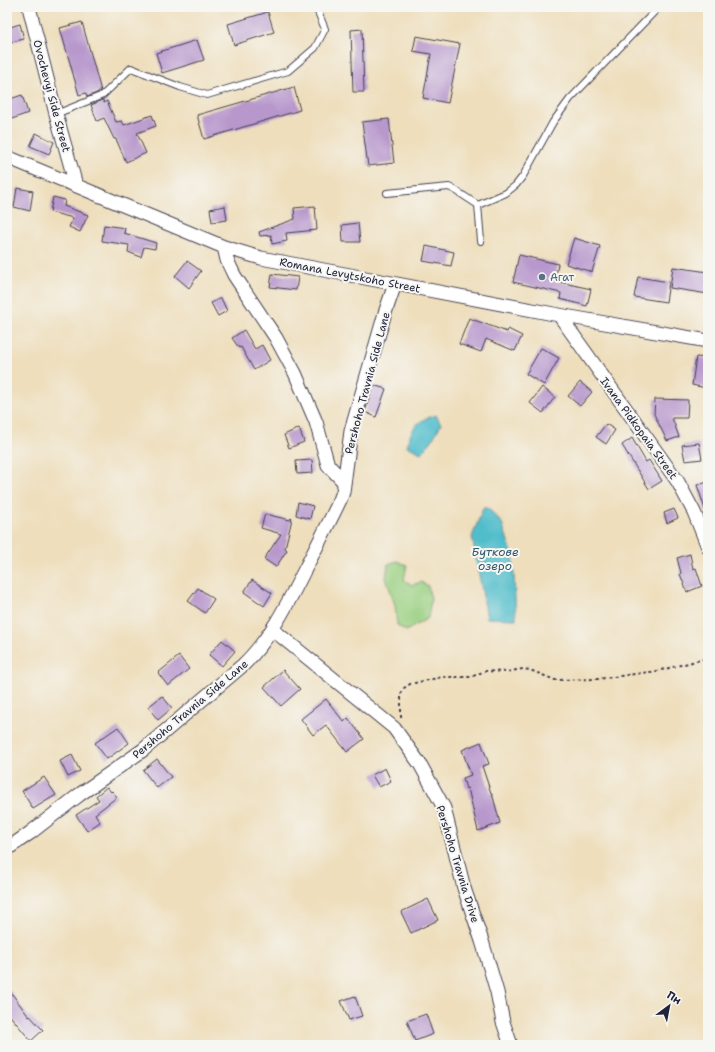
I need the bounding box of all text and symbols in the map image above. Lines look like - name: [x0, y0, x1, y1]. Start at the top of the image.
- street label: Ovochevyi Side Street: [29, 38, 74, 154]
- street label: Romana Levytskoho Street: [278, 254, 422, 297]
- place label: Агат: [550, 270, 575, 285]
- marker: Агат: [537, 272, 547, 282]
- street label: Pershoho Travnia Side Lane: [341, 310, 394, 456]
- street label: Ivana Pidkopaia Street: [596, 374, 681, 483]
- water label: Буткове озеро: [471, 544, 519, 574]
- street label: Pershoho Travnia Side Lane: [129, 657, 251, 762]
- street label: Pershoho Travnia Drive: [433, 804, 483, 925]
- north arrow: [649, 986, 689, 1026]
- text: Пн: [664, 988, 684, 1008]

